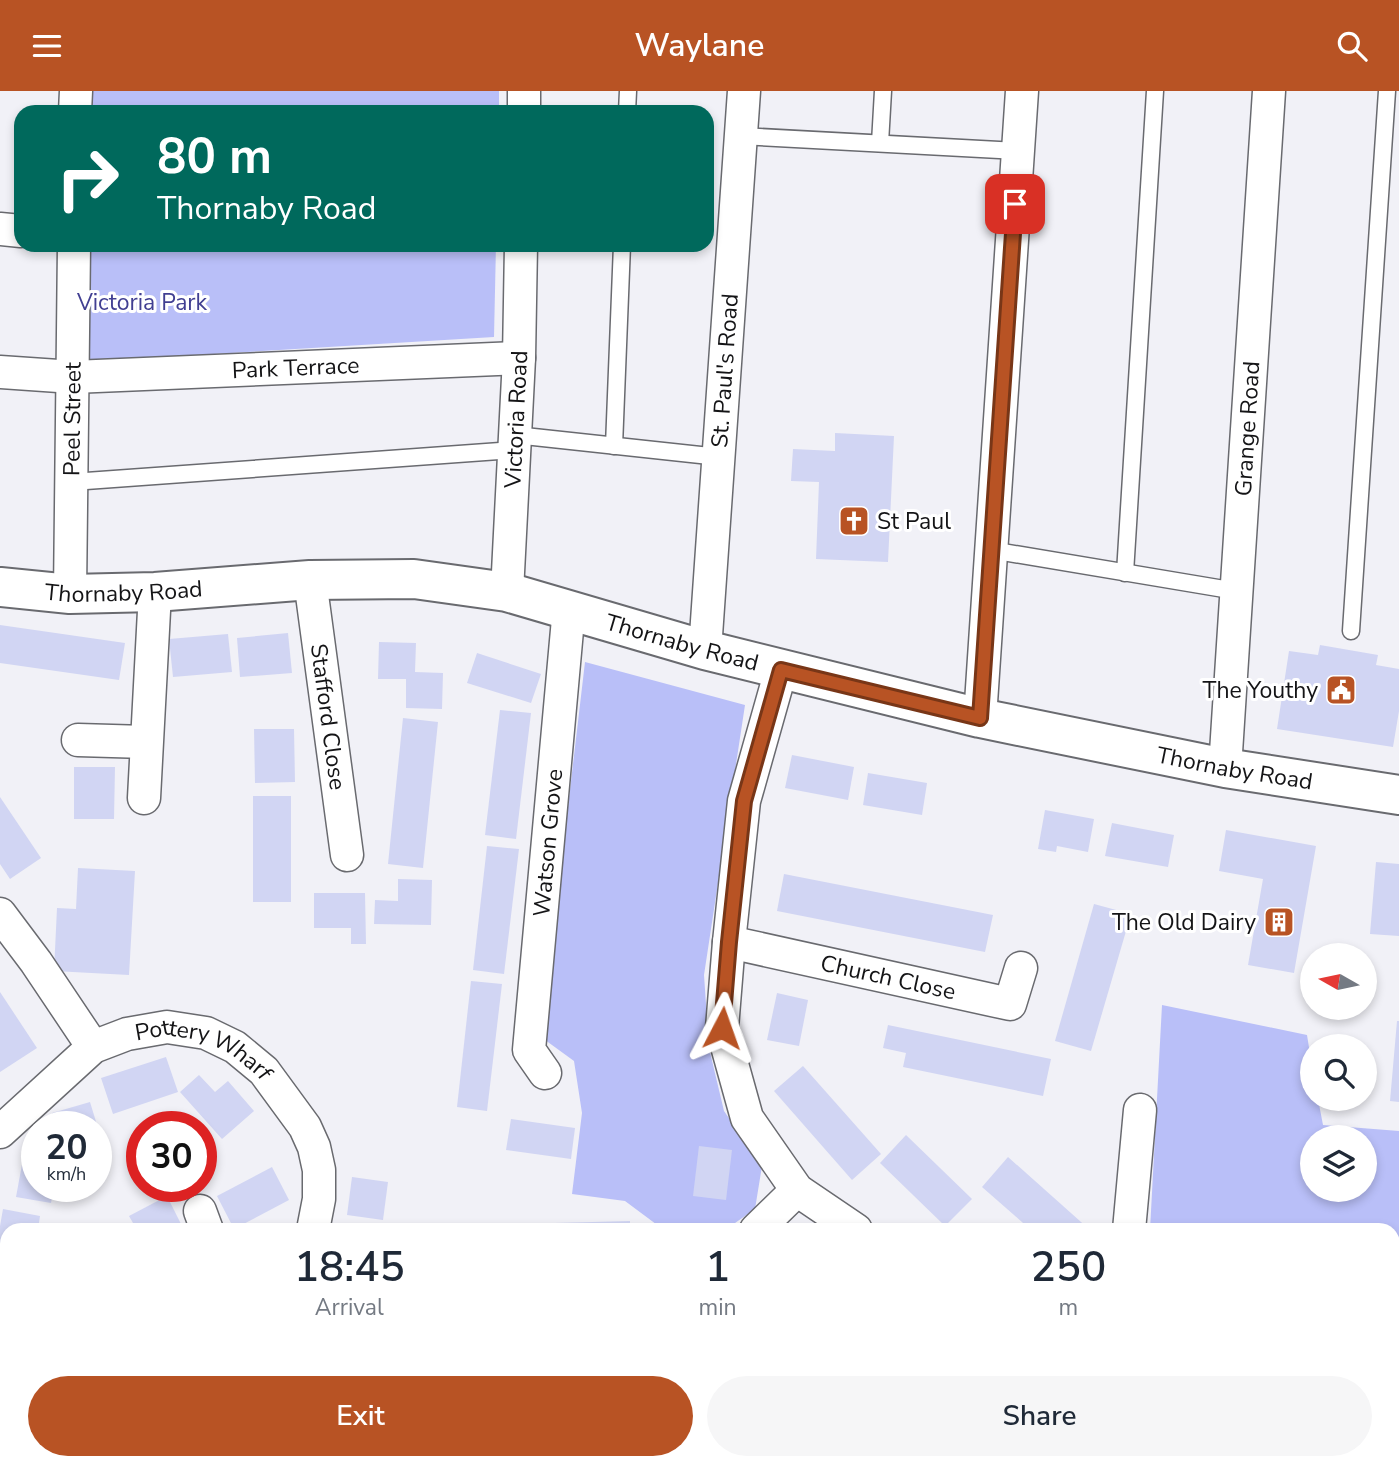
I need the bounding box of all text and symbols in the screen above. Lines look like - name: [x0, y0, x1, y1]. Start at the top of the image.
- text: Waylane: [635, 24, 764, 67]
- icon: menu: [28, 27, 66, 65]
- icon: search: [1333, 27, 1371, 65]
- text: 80 m: [157, 123, 272, 190]
- icon: right: [42, 133, 133, 224]
- pin: [985, 174, 1045, 234]
- icon: arrive: [996, 185, 1034, 223]
- text: Thornaby Road: [157, 187, 376, 230]
- park label: Victoria Park: [76, 287, 208, 318]
- street label: St. Paul's Road: [704, 293, 745, 449]
- street label: Park Terrace: [231, 349, 360, 386]
- street label: Victoria Road: [497, 350, 535, 490]
- street label: Grange Road: [1227, 360, 1267, 497]
- street label: Peel Street: [56, 361, 88, 476]
- church icon: St Paul: [837, 504, 871, 538]
- place label: St Paul: [877, 506, 951, 537]
- street label: Thornaby Road: [43, 573, 204, 610]
- street label: Thornaby Road: [602, 606, 762, 678]
- street label: Stafford Close: [303, 642, 354, 792]
- public building icon: The Youthy: [1324, 673, 1358, 707]
- place label: The Youthy: [1203, 675, 1318, 706]
- street label: Thornaby Road: [1154, 739, 1315, 797]
- street label: Watson Grove: [526, 768, 570, 918]
- building icon: The Old Dairy: [1262, 905, 1296, 939]
- place label: The Old Dairy: [1112, 907, 1256, 938]
- north arrow: [1300, 943, 1377, 1020]
- map controls: [1300, 943, 1377, 1202]
- street label: Church Close: [818, 947, 959, 1007]
- position arrow: [685, 991, 759, 1065]
- street label: Pottery Wharf: [133, 1011, 281, 1086]
- button: search: [1300, 1034, 1377, 1111]
- speed limit sign: 30: [126, 1111, 217, 1202]
- text: 20: [45, 1124, 88, 1171]
- button: layers: [1300, 1125, 1377, 1202]
- text: km/h: [47, 1162, 86, 1186]
- text: 18:45: [294, 1239, 405, 1296]
- text: 1: [705, 1239, 730, 1296]
- text: 250: [1030, 1239, 1106, 1296]
- text: Arrival: [315, 1292, 384, 1323]
- text: min: [699, 1292, 737, 1323]
- text: m: [1058, 1292, 1078, 1323]
- button: Exit: [28, 1376, 693, 1456]
- button: Share: [707, 1376, 1372, 1456]

